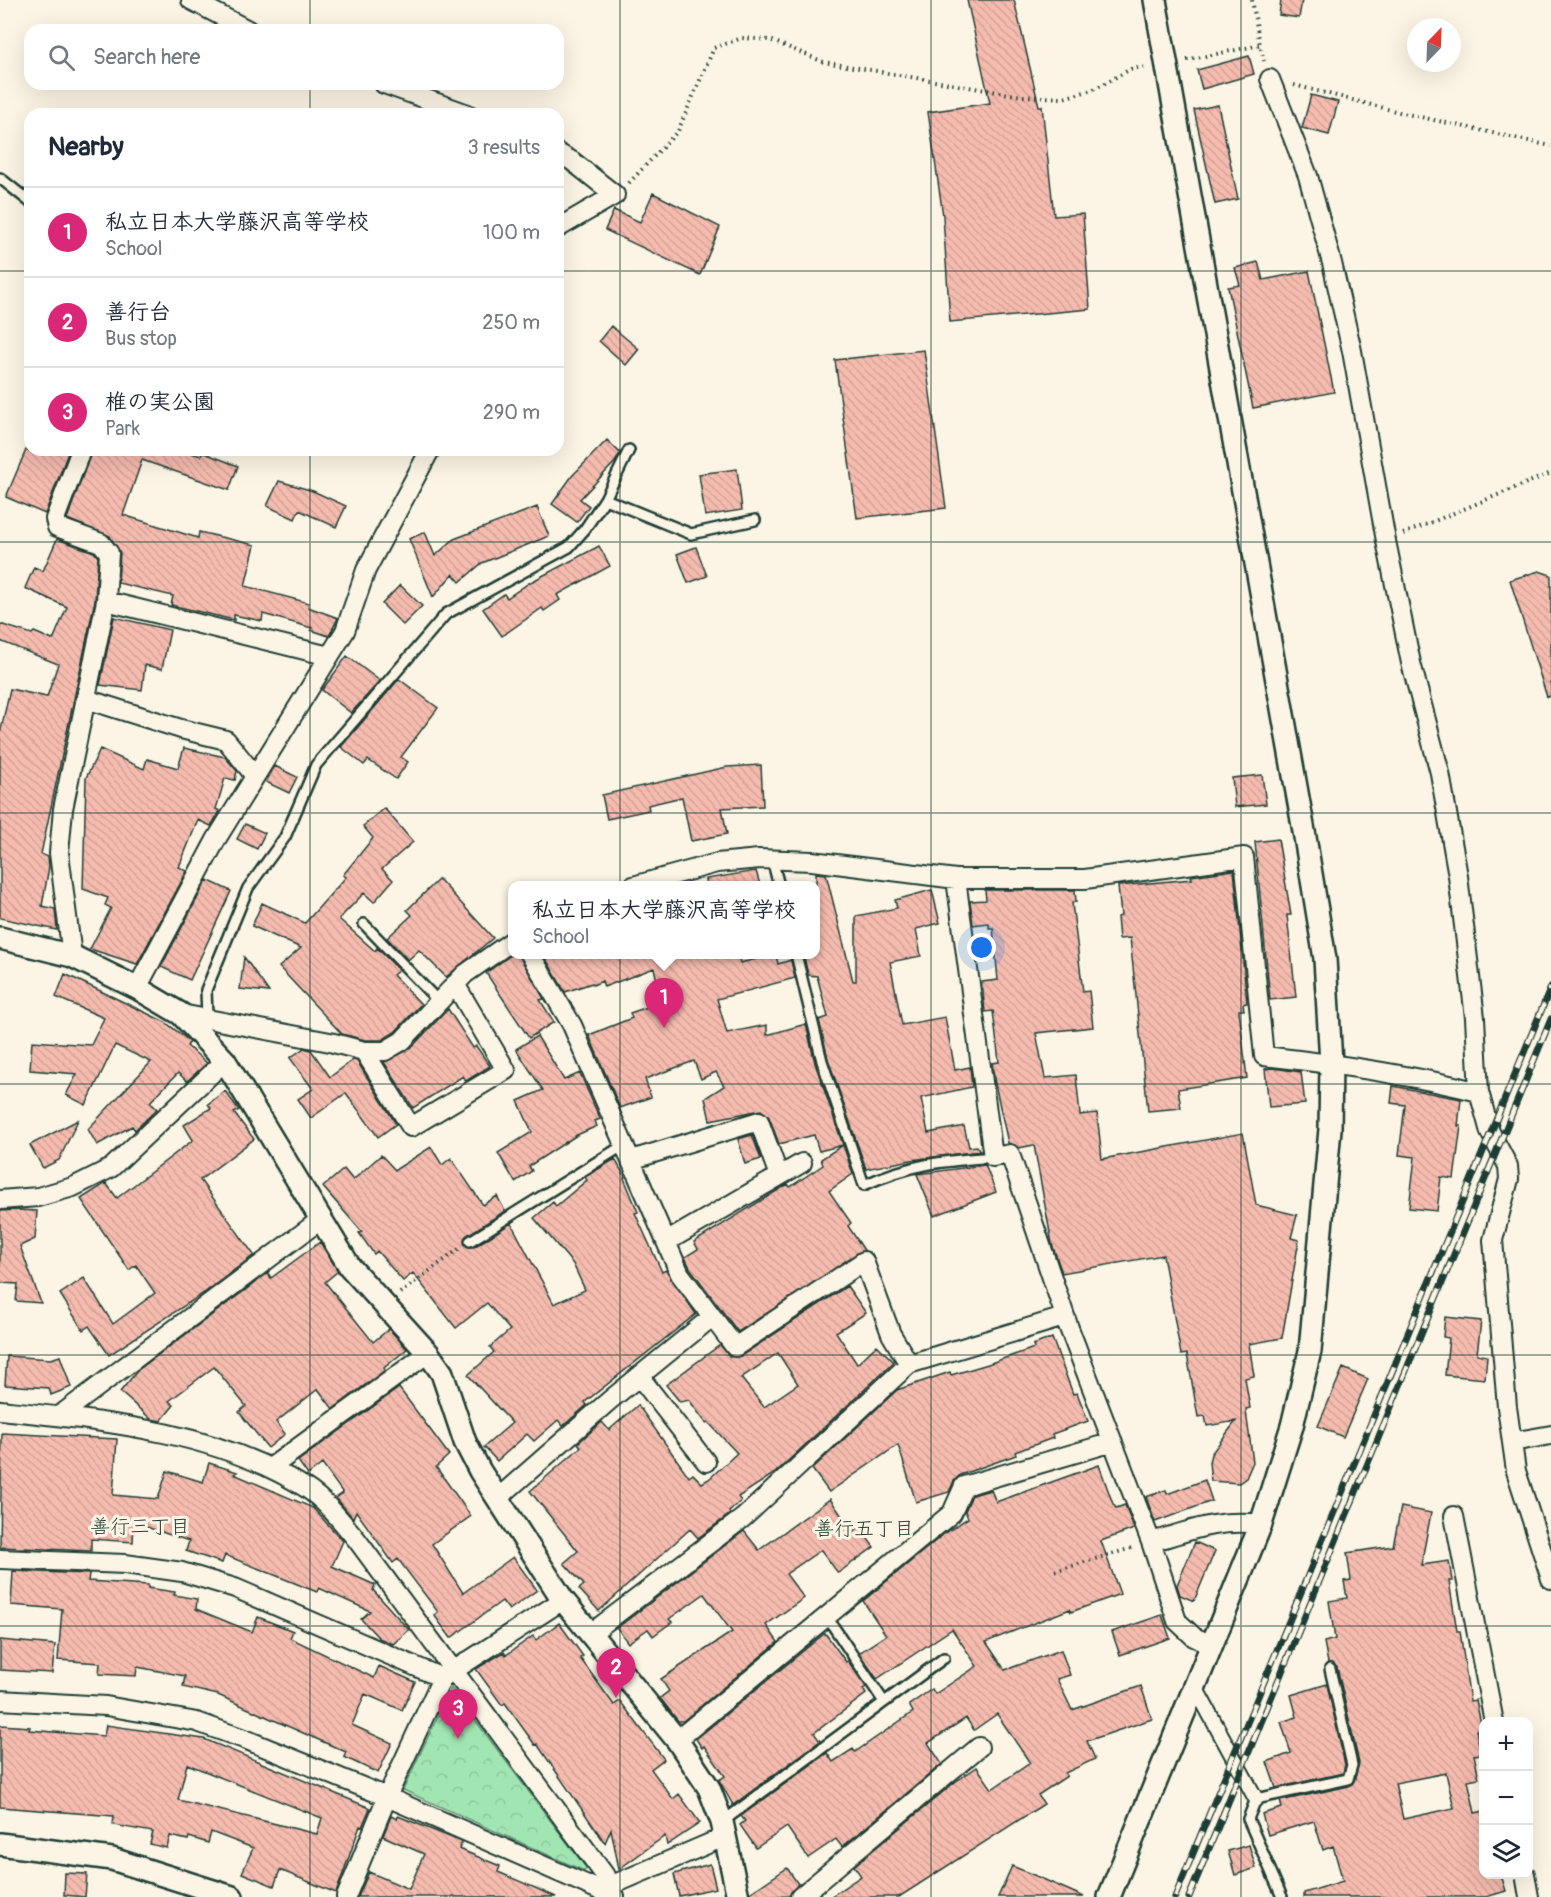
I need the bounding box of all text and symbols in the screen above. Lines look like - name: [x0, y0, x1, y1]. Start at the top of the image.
- north arrow: [1407, 18, 1461, 72]
- search box: [24, 24, 564, 90]
- icon: search: [45, 41, 78, 74]
- text: Search here: [93, 43, 200, 71]
- text: Nearby: [48, 131, 124, 163]
- text: 3 results: [468, 135, 540, 160]
- text: 私立日本大学藤沢高等学校: [105, 208, 369, 236]
- text: 1: [64, 220, 71, 245]
- text: 100 m: [483, 220, 540, 245]
- text: School: [105, 236, 162, 261]
- text: 善行台: [105, 298, 171, 326]
- text: 2: [62, 310, 73, 335]
- text: 250 m: [482, 310, 540, 335]
- text: Bus stop: [105, 326, 177, 351]
- text: 椎の実公園: [105, 388, 215, 416]
- text: 3: [62, 400, 73, 425]
- text: 290 m: [483, 400, 540, 425]
- text: Park: [105, 416, 140, 441]
- popup: [508, 881, 820, 959]
- text: 私立日本大学藤沢高等学校: [532, 896, 796, 924]
- text: School: [532, 924, 589, 949]
- your location: [967, 933, 996, 962]
- pin: 1: [644, 978, 684, 1028]
- district label: 善行三丁目: [90, 1514, 190, 1539]
- district label: 善行五丁目: [814, 1516, 914, 1541]
- pin: 2: [596, 1648, 636, 1698]
- pin: 3: [438, 1690, 478, 1739]
- map controls: [1479, 1717, 1533, 1879]
- button: +: [1479, 1717, 1533, 1771]
- button: −: [1479, 1771, 1533, 1825]
- button: layers: [1479, 1825, 1533, 1879]

